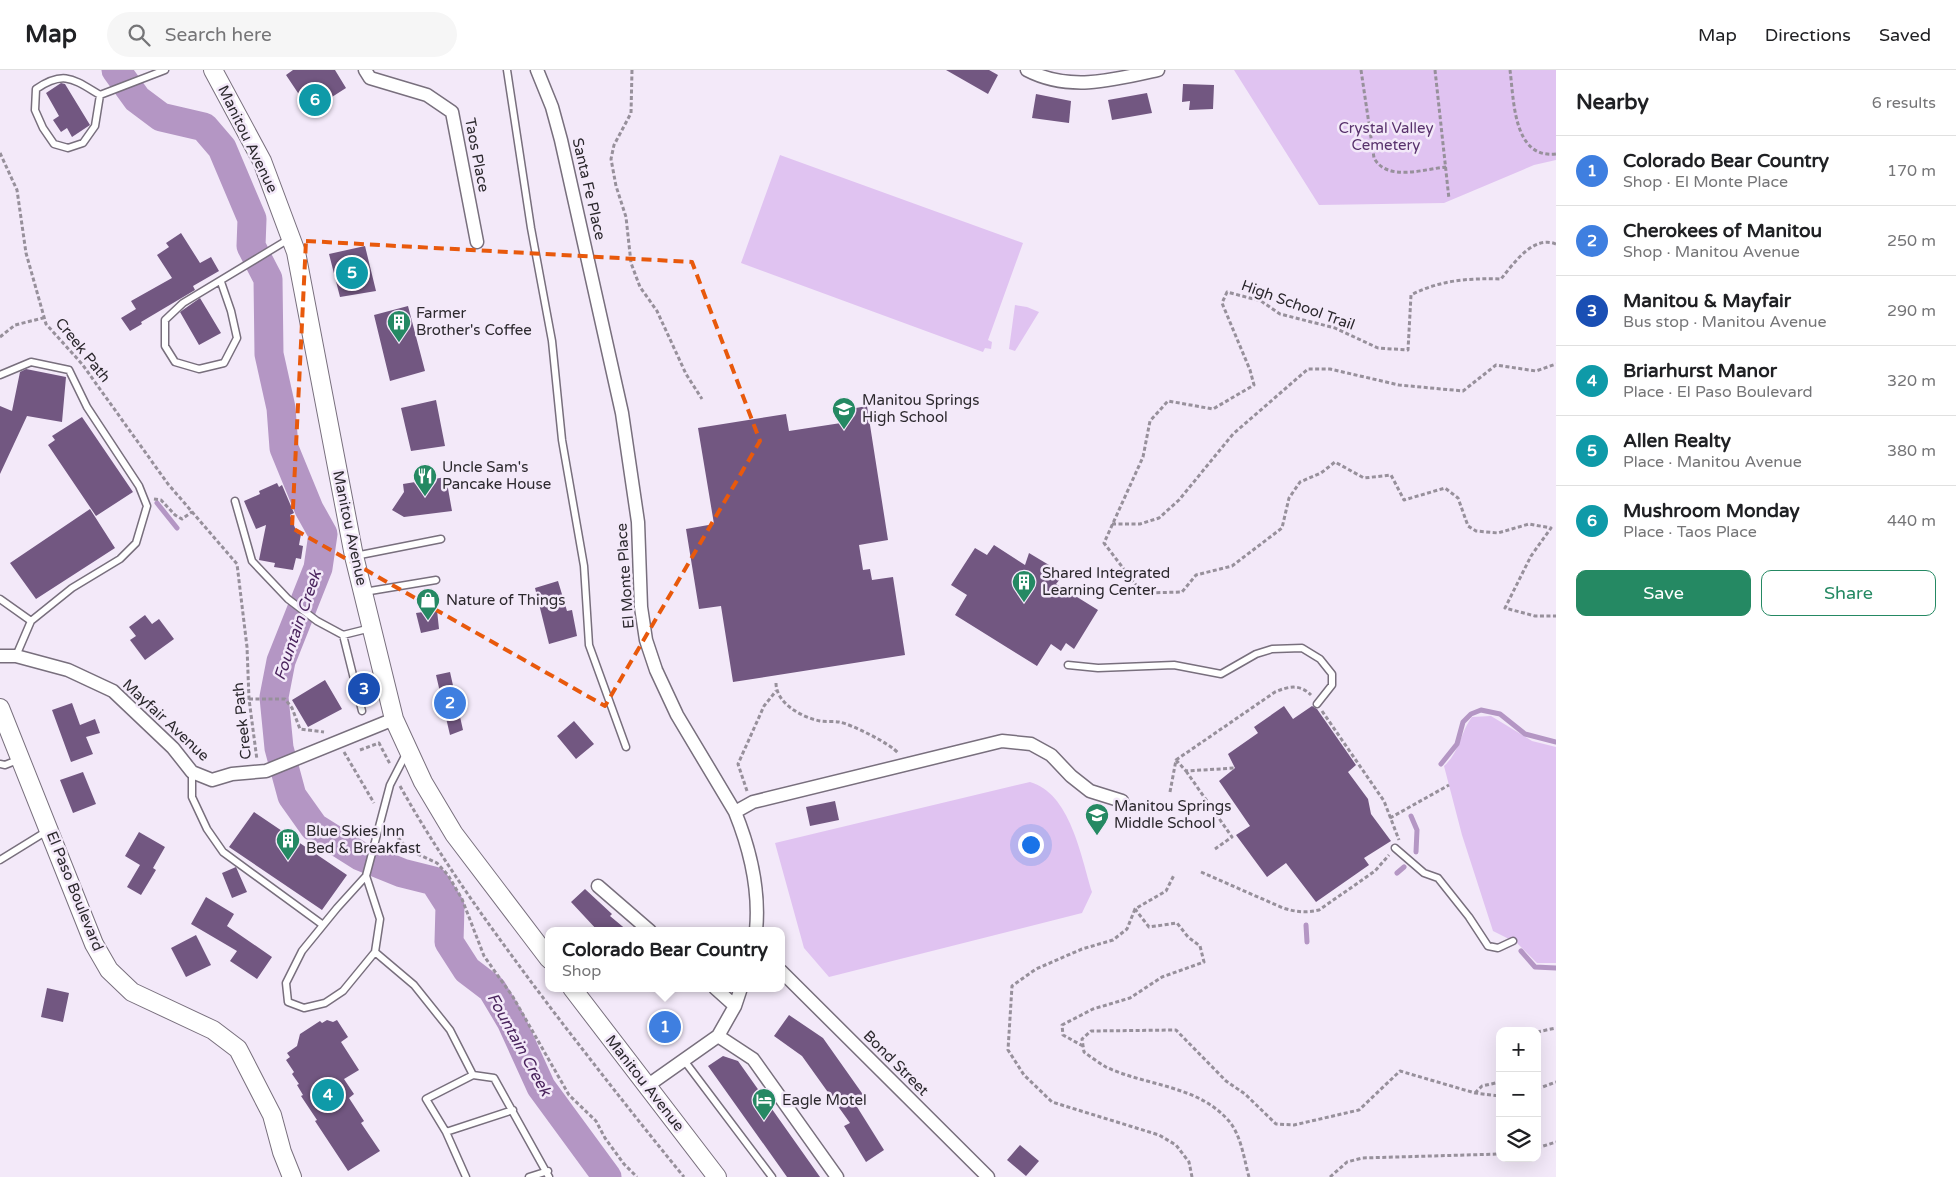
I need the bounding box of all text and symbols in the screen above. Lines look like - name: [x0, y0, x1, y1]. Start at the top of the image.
- search box: [107, 12, 457, 57]
- text: Map: [25, 20, 77, 49]
- icon: search: [125, 21, 153, 49]
- text: Search here: [165, 24, 272, 46]
- text: Map: [1698, 24, 1737, 46]
- text: Directions: [1765, 24, 1851, 46]
- text: Saved: [1879, 24, 1931, 46]
- pin: 6: [299, 81, 331, 119]
- street label: Manitou Avenue: [214, 82, 282, 196]
- text: Nearby: [1576, 90, 1649, 115]
- text: 6 results: [1872, 93, 1936, 113]
- street label: Taos Place: [461, 116, 493, 194]
- park label: Crystal Valley Cemetery: [1338, 119, 1434, 154]
- street label: Santa Fe Place: [569, 136, 609, 242]
- text: Colorado Bear Country: [1623, 150, 1829, 172]
- text: 1: [1587, 161, 1597, 181]
- text: 170 m: [1887, 161, 1936, 181]
- text: Shop · El Monte Place: [1623, 172, 1788, 192]
- text: Cherokees of Manitou: [1623, 220, 1822, 242]
- text: 2: [1587, 231, 1597, 251]
- text: 250 m: [1887, 231, 1936, 251]
- text: Shop · Manitou Avenue: [1623, 242, 1800, 262]
- pin: 5: [336, 254, 368, 292]
- street label: High School Trail: [1239, 276, 1357, 334]
- text: Manitou & Mayfair: [1623, 290, 1791, 312]
- text: 3: [1587, 301, 1597, 321]
- text: 290 m: [1887, 301, 1936, 321]
- place label: Farmer Brother's Coffee: [416, 304, 532, 339]
- building icon: Farmer Brother's Coffee: [386, 309, 412, 343]
- text: Bus stop · Manitou Avenue: [1623, 312, 1827, 332]
- street label: Creek Path: [52, 314, 114, 386]
- text: Briarhurst Manor: [1623, 360, 1777, 382]
- text: 4: [1587, 371, 1597, 391]
- text: 320 m: [1887, 371, 1936, 391]
- text: Place · El Paso Boulevard: [1623, 382, 1813, 402]
- place label: Manitou Springs High School: [862, 391, 979, 426]
- school or university icon: Manitou Springs High School: [831, 396, 857, 430]
- text: Allen Realty: [1623, 430, 1731, 452]
- text: 5: [1587, 441, 1597, 461]
- text: 380 m: [1887, 441, 1936, 461]
- text: Place · Manitou Avenue: [1623, 452, 1802, 472]
- place label: Uncle Sam's Pancake House: [442, 458, 551, 493]
- restaurant icon: Uncle Sam's Pancake House: [412, 463, 438, 497]
- street label: Manitou Avenue: [329, 469, 371, 587]
- text: Mushroom Monday: [1623, 500, 1800, 522]
- text: 6: [1587, 511, 1597, 531]
- text: 440 m: [1887, 511, 1936, 531]
- street label: El Monte Place: [612, 522, 638, 630]
- text: Place · Taos Place: [1623, 522, 1757, 542]
- place label: Shared Integrated Learning Center: [1042, 564, 1170, 599]
- water label: Fountain Creek: [270, 567, 327, 683]
- building icon: Shared Integrated Learning Center: [1011, 569, 1037, 603]
- button: Save: [1576, 570, 1751, 616]
- button: Share: [1761, 570, 1936, 616]
- shop icon: Nature of Things: [415, 587, 441, 621]
- place label: Nature of Things: [446, 591, 565, 609]
- pin: 3: [348, 670, 380, 708]
- street label: Mayfair Avenue: [119, 675, 213, 765]
- street label: Creek Path: [229, 681, 255, 761]
- pin: 2: [434, 684, 466, 722]
- place label: Manitou Springs Middle School: [1114, 797, 1231, 832]
- school or university icon: Manitou Springs Middle School: [1084, 802, 1110, 836]
- place label: Blue Skies Inn Bed & Breakfast: [306, 822, 421, 857]
- building icon: Blue Skies Inn Bed & Breakfast: [275, 827, 301, 861]
- street label: El Paso Boulevard: [43, 828, 107, 954]
- your location: [1018, 832, 1044, 858]
- popup: [545, 927, 785, 992]
- text: Colorado Bear Country: [562, 939, 768, 961]
- text: Shop: [562, 961, 601, 981]
- water label: Fountain Creek: [483, 989, 556, 1101]
- pin: 1: [649, 1008, 681, 1046]
- street label: Bond Street: [860, 1027, 933, 1100]
- map controls: [1496, 1027, 1541, 1162]
- button: +: [1496, 1027, 1541, 1072]
- street label: Manitou Avenue: [602, 1031, 688, 1135]
- button: −: [1496, 1072, 1541, 1117]
- pin: 4: [312, 1076, 344, 1114]
- hotel icon: Eagle Motel: [751, 1087, 777, 1121]
- place label: Eagle Motel: [782, 1091, 867, 1109]
- button: layers: [1496, 1117, 1541, 1162]

